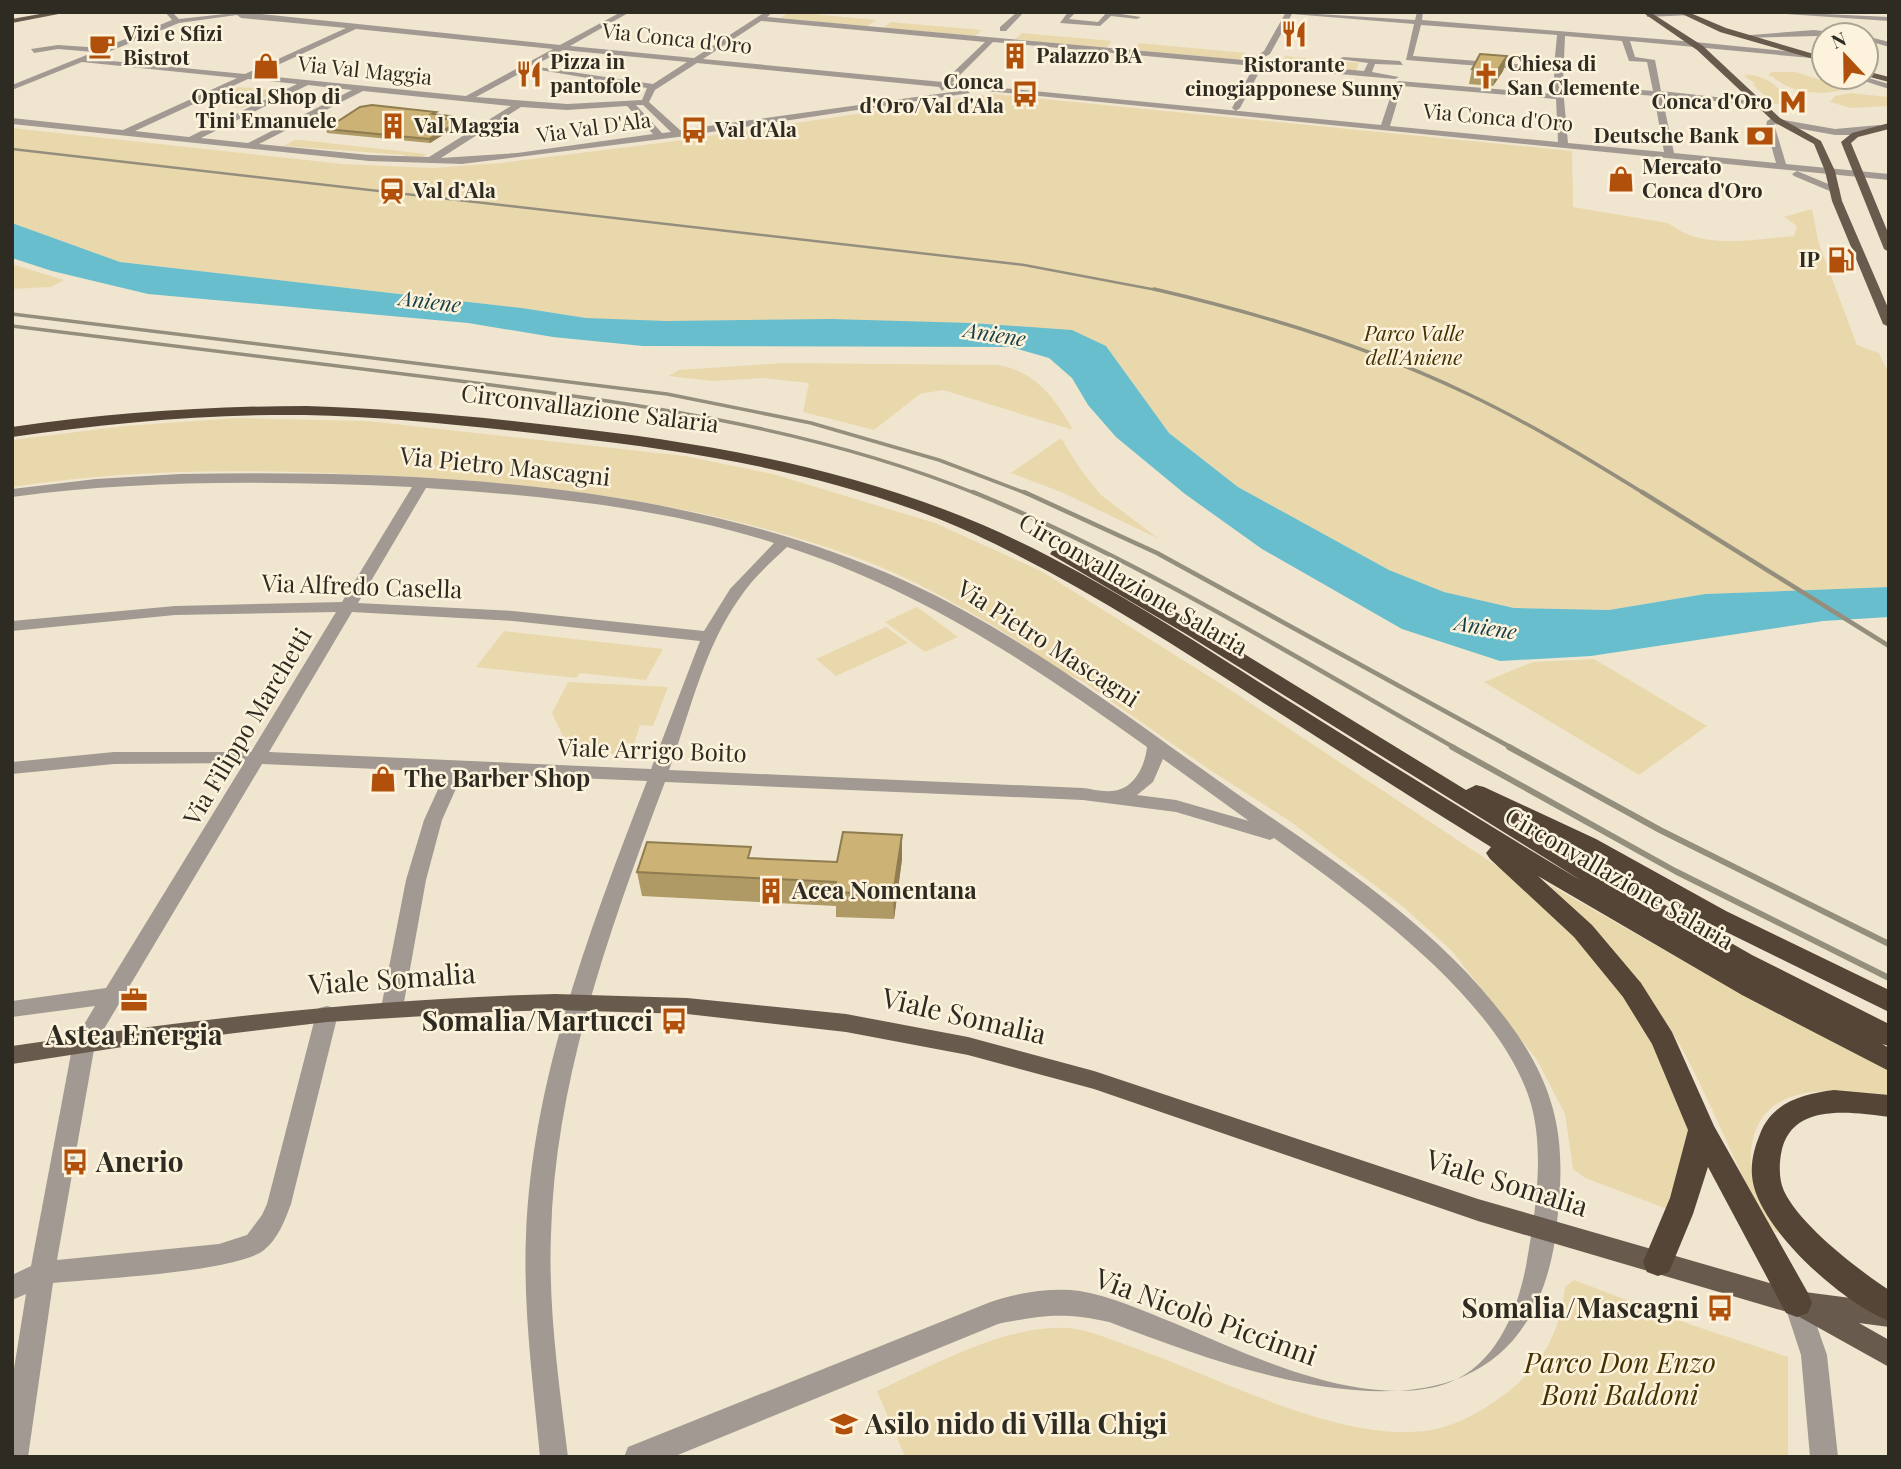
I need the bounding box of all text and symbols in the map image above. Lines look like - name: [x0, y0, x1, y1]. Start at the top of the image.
- street label: Via Conca d'Oro: [600, 15, 754, 59]
- place label: Vizi e Sfizi Bistrot: [122, 18, 223, 70]
- restaurant icon: Ristorante cinogiapponese Sunny: [1279, 19, 1309, 49]
- north arrow: [1810, 21, 1880, 91]
- text: N: [1827, 25, 1850, 54]
- cafe icon: Vizi e Sfizi Bistrot: [87, 31, 117, 61]
- place label: Palazzo BA: [1036, 40, 1143, 68]
- building icon: Palazzo BA: [1000, 41, 1030, 71]
- place label: Pizza in pantofole: [550, 46, 641, 98]
- street label: Via Val Maggia: [296, 48, 434, 90]
- place label: Chiesa di San Clemente: [1507, 48, 1640, 100]
- place label: Ristorante cinogiapponese Sunny: [1185, 49, 1403, 101]
- shop icon: Optical Shop di Tini Emanuele: [251, 51, 281, 81]
- restaurant icon: Pizza in pantofole: [514, 59, 544, 89]
- church icon: Chiesa di San Clemente: [1471, 61, 1501, 91]
- place label: Conca d'Oro/Val d'Ala: [860, 66, 1004, 118]
- bus stop icon: Conca d'Oro/Val d'Ala: [1010, 79, 1040, 109]
- place label: Optical Shop di Tini Emanuele: [191, 81, 341, 133]
- place label: Conca d'Oro: [1651, 86, 1772, 114]
- metro station icon: Conca d'Oro: [1778, 87, 1808, 117]
- street label: Via Conca d'Oro: [1421, 95, 1574, 137]
- street label: Via Val D'Ala: [534, 104, 653, 148]
- place label: Val Maggia: [413, 110, 520, 138]
- building icon: Val Maggia: [378, 111, 408, 141]
- place label: Val d'Ala: [714, 114, 797, 142]
- bus stop icon: Val d'Ala: [679, 115, 709, 145]
- place label: Deutsche Bank: [1593, 120, 1740, 148]
- bank icon: Deutsche Bank: [1745, 121, 1775, 151]
- place label: Mercato Conca d'Oro: [1642, 151, 1763, 203]
- shop icon: Mercato Conca d'Oro: [1606, 164, 1636, 194]
- place label: Val d’Ala: [412, 175, 496, 203]
- station icon: Val d’Ala: [377, 176, 407, 206]
- place label: IP: [1799, 244, 1821, 272]
- fuel station icon: IP: [1826, 245, 1856, 275]
- water label: Aniene: [396, 282, 463, 318]
- water label: Aniene: [961, 314, 1028, 352]
- park label: Parco Valle dell'Aniene: [1363, 318, 1464, 370]
- street label: Circonvallazione Salaria: [460, 375, 721, 439]
- street label: Via Pietro Mascagni: [397, 438, 612, 492]
- street label: Circonvallazione Salaria: [1014, 505, 1254, 662]
- street label: Via Alfredo Casella: [260, 565, 463, 604]
- street label: Via Pietro Mascagni: [951, 571, 1146, 713]
- water label: Aniene: [1452, 607, 1519, 645]
- street label: Via Filippo Marchetti: [174, 621, 318, 831]
- street label: Viale Arrigo Boito: [556, 730, 747, 768]
- place label: The Barber Shop: [404, 761, 590, 793]
- shop icon: The Barber Shop: [368, 764, 398, 794]
- street label: Circonvallazione Salaria: [1500, 799, 1740, 956]
- place label: Acea Nomentana: [791, 873, 977, 905]
- building icon: Acea Nomentana: [756, 876, 786, 906]
- street label: Viale Somalia: [306, 953, 477, 1002]
- street label: Viale Somalia: [878, 977, 1050, 1051]
- office icon: Astea Energia: [119, 985, 149, 1015]
- place label: Somalia/Martucci: [422, 1001, 653, 1038]
- bus stop icon: Somalia/Martucci: [659, 1006, 689, 1036]
- place label: Astea Energia: [44, 1015, 223, 1052]
- street label: Viale Somalia: [1421, 1139, 1593, 1224]
- place label: Anerio: [95, 1142, 184, 1179]
- bus stop icon: Anerio: [60, 1147, 90, 1177]
- street label: Via Nicolò Piccinni: [1089, 1258, 1323, 1373]
- place label: Somalia/Mascagni: [1462, 1288, 1699, 1325]
- bus stop icon: Somalia/Mascagni: [1705, 1293, 1735, 1323]
- park label: Parco Don Enzo Boni Baldoni: [1523, 1343, 1716, 1412]
- place label: Asilo nido di Villa Chigi: [864, 1404, 1168, 1441]
- school or university icon: Asilo nido di Villa Chigi: [829, 1409, 859, 1439]

